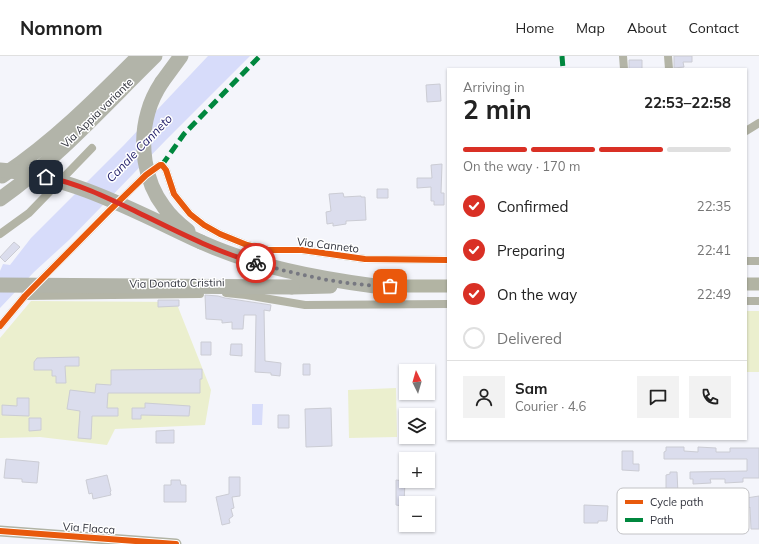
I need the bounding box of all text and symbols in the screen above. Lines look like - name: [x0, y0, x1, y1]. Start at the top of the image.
- text: Nomnom: [20, 16, 102, 40]
- text: Home: [515, 19, 554, 37]
- text: Map: [576, 19, 605, 37]
- text: About: [627, 19, 667, 37]
- text: Contact: [689, 19, 739, 37]
- street label: Via Appia variante: [58, 75, 136, 151]
- text: Arriving in: [463, 79, 525, 95]
- text: 2 min: [463, 93, 532, 126]
- text: 22:53–22:58: [644, 93, 731, 112]
- water label: Canale Canneto: [103, 111, 175, 185]
- text: On the way · 170 m: [463, 158, 580, 174]
- pin: [29, 160, 63, 194]
- icon: home: [35, 166, 57, 188]
- icon: check: [463, 195, 485, 217]
- text: Confirmed: [497, 197, 568, 216]
- text: 22:35: [697, 198, 731, 214]
- street label: Via Canneto: [296, 234, 360, 256]
- icon: check: [463, 239, 485, 261]
- text: Preparing: [497, 241, 565, 260]
- text: 22:41: [697, 242, 731, 258]
- courier: [236, 243, 276, 283]
- icon: bike: [245, 252, 267, 274]
- pin: [373, 269, 407, 303]
- street label: Via Donato Cristini: [129, 275, 225, 291]
- icon: bag: [379, 275, 401, 297]
- icon: check: [463, 283, 485, 305]
- text: On the way: [497, 285, 577, 304]
- text: 22:49: [697, 286, 731, 302]
- text: Delivered: [497, 329, 562, 348]
- north arrow: [399, 364, 435, 400]
- map controls: [399, 364, 435, 532]
- button: person: [463, 376, 505, 418]
- button: chat: [637, 376, 679, 418]
- button: phone: [689, 376, 731, 418]
- text: Sam: [515, 379, 547, 398]
- text: Courier · 4.6: [515, 398, 586, 414]
- button: layers: [399, 408, 435, 444]
- button: +: [399, 452, 435, 488]
- legend: [617, 488, 749, 534]
- text: Cycle path: [650, 495, 703, 509]
- button: −: [399, 496, 435, 532]
- text: Path: [650, 513, 674, 527]
- street label: Via Flacca: [62, 519, 116, 537]

